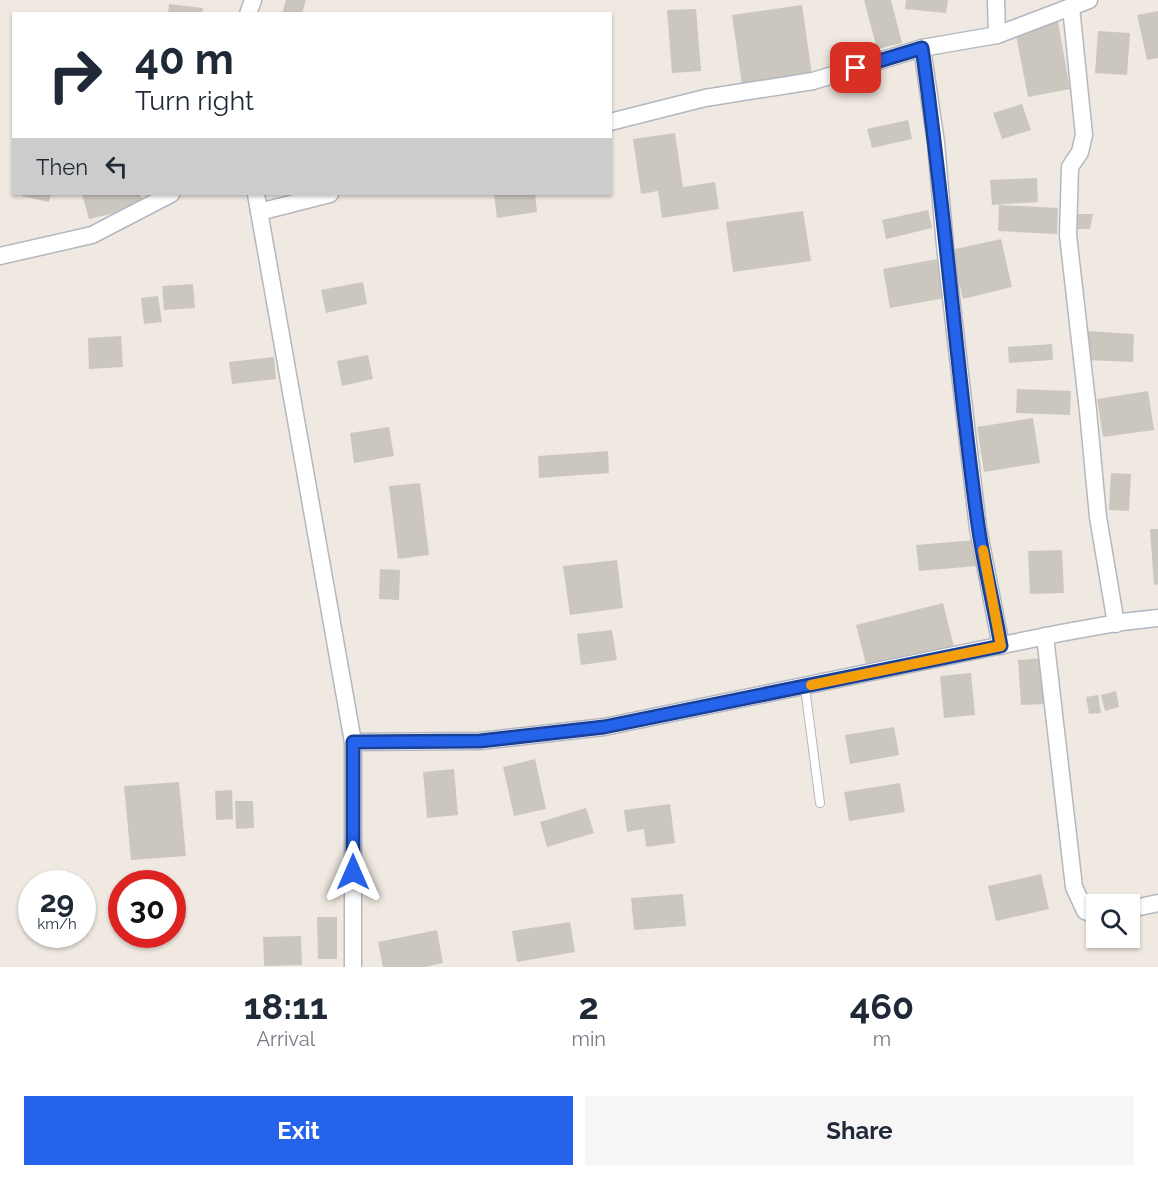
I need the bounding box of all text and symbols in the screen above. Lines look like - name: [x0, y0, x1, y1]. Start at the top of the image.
- text: 40 m: [135, 35, 234, 84]
- icon: right: [36, 36, 114, 114]
- pin: [830, 42, 881, 93]
- icon: arrive: [839, 51, 872, 84]
- text: Turn right: [135, 85, 254, 116]
- icon: left: [100, 150, 133, 183]
- text: Then: [36, 154, 88, 180]
- position arrow: [321, 840, 385, 904]
- speed limit sign: 30: [108, 870, 186, 948]
- text: 29: [40, 884, 74, 919]
- map controls: [1086, 894, 1140, 948]
- button: search: [1086, 894, 1140, 948]
- text: km/h: [37, 915, 77, 933]
- text: 18:11: [244, 985, 328, 1027]
- text: 2: [579, 985, 599, 1027]
- text: 460: [850, 985, 914, 1027]
- text: Arrival: [256, 1027, 315, 1051]
- text: min: [572, 1027, 606, 1051]
- text: m: [873, 1027, 891, 1051]
- button: Exit: [24, 1096, 573, 1165]
- button: Share: [585, 1096, 1134, 1165]

